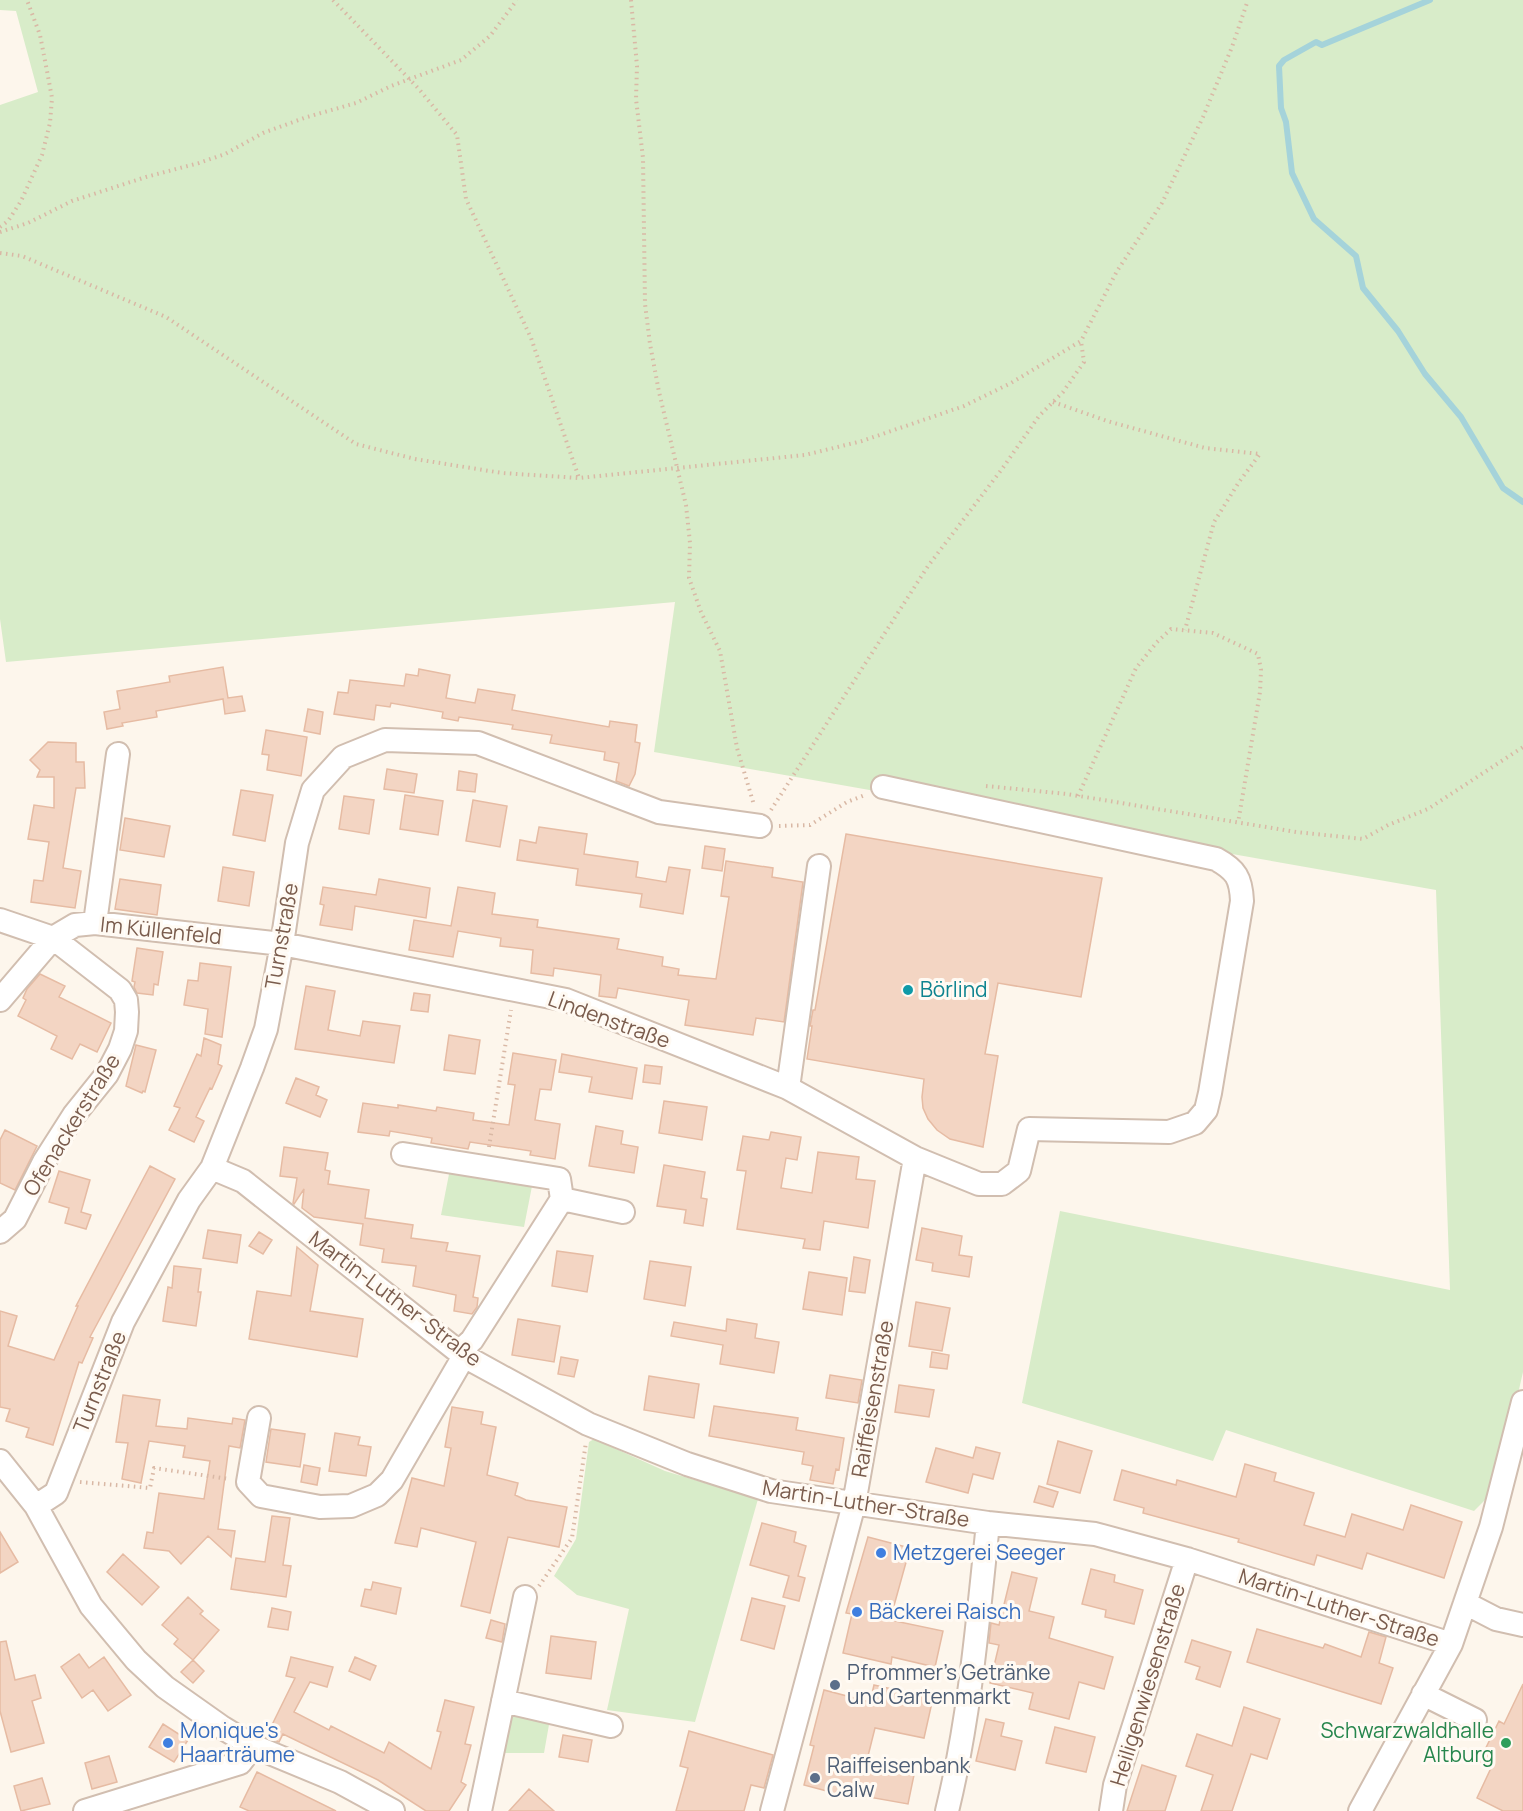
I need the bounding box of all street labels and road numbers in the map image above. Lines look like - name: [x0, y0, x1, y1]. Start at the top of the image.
- street label: Turnstraße: [258, 881, 304, 991]
- street label: Im Küllenfeld: [99, 910, 223, 950]
- street label: Lindenstraße: [544, 984, 674, 1054]
- street label: Ofenackerstraße: [16, 1048, 126, 1201]
- street label: Martin-Luther-Straße: [304, 1224, 488, 1372]
- street label: Raiffeisenstraße: [844, 1318, 900, 1480]
- street label: Turnstraße: [66, 1327, 132, 1437]
- street label: Martin-Luther-Straße: [761, 1473, 972, 1533]
- street label: Martin-Luther-Straße: [1235, 1561, 1443, 1653]
- street label: Heiligenwiesenstraße: [1103, 1580, 1191, 1789]

